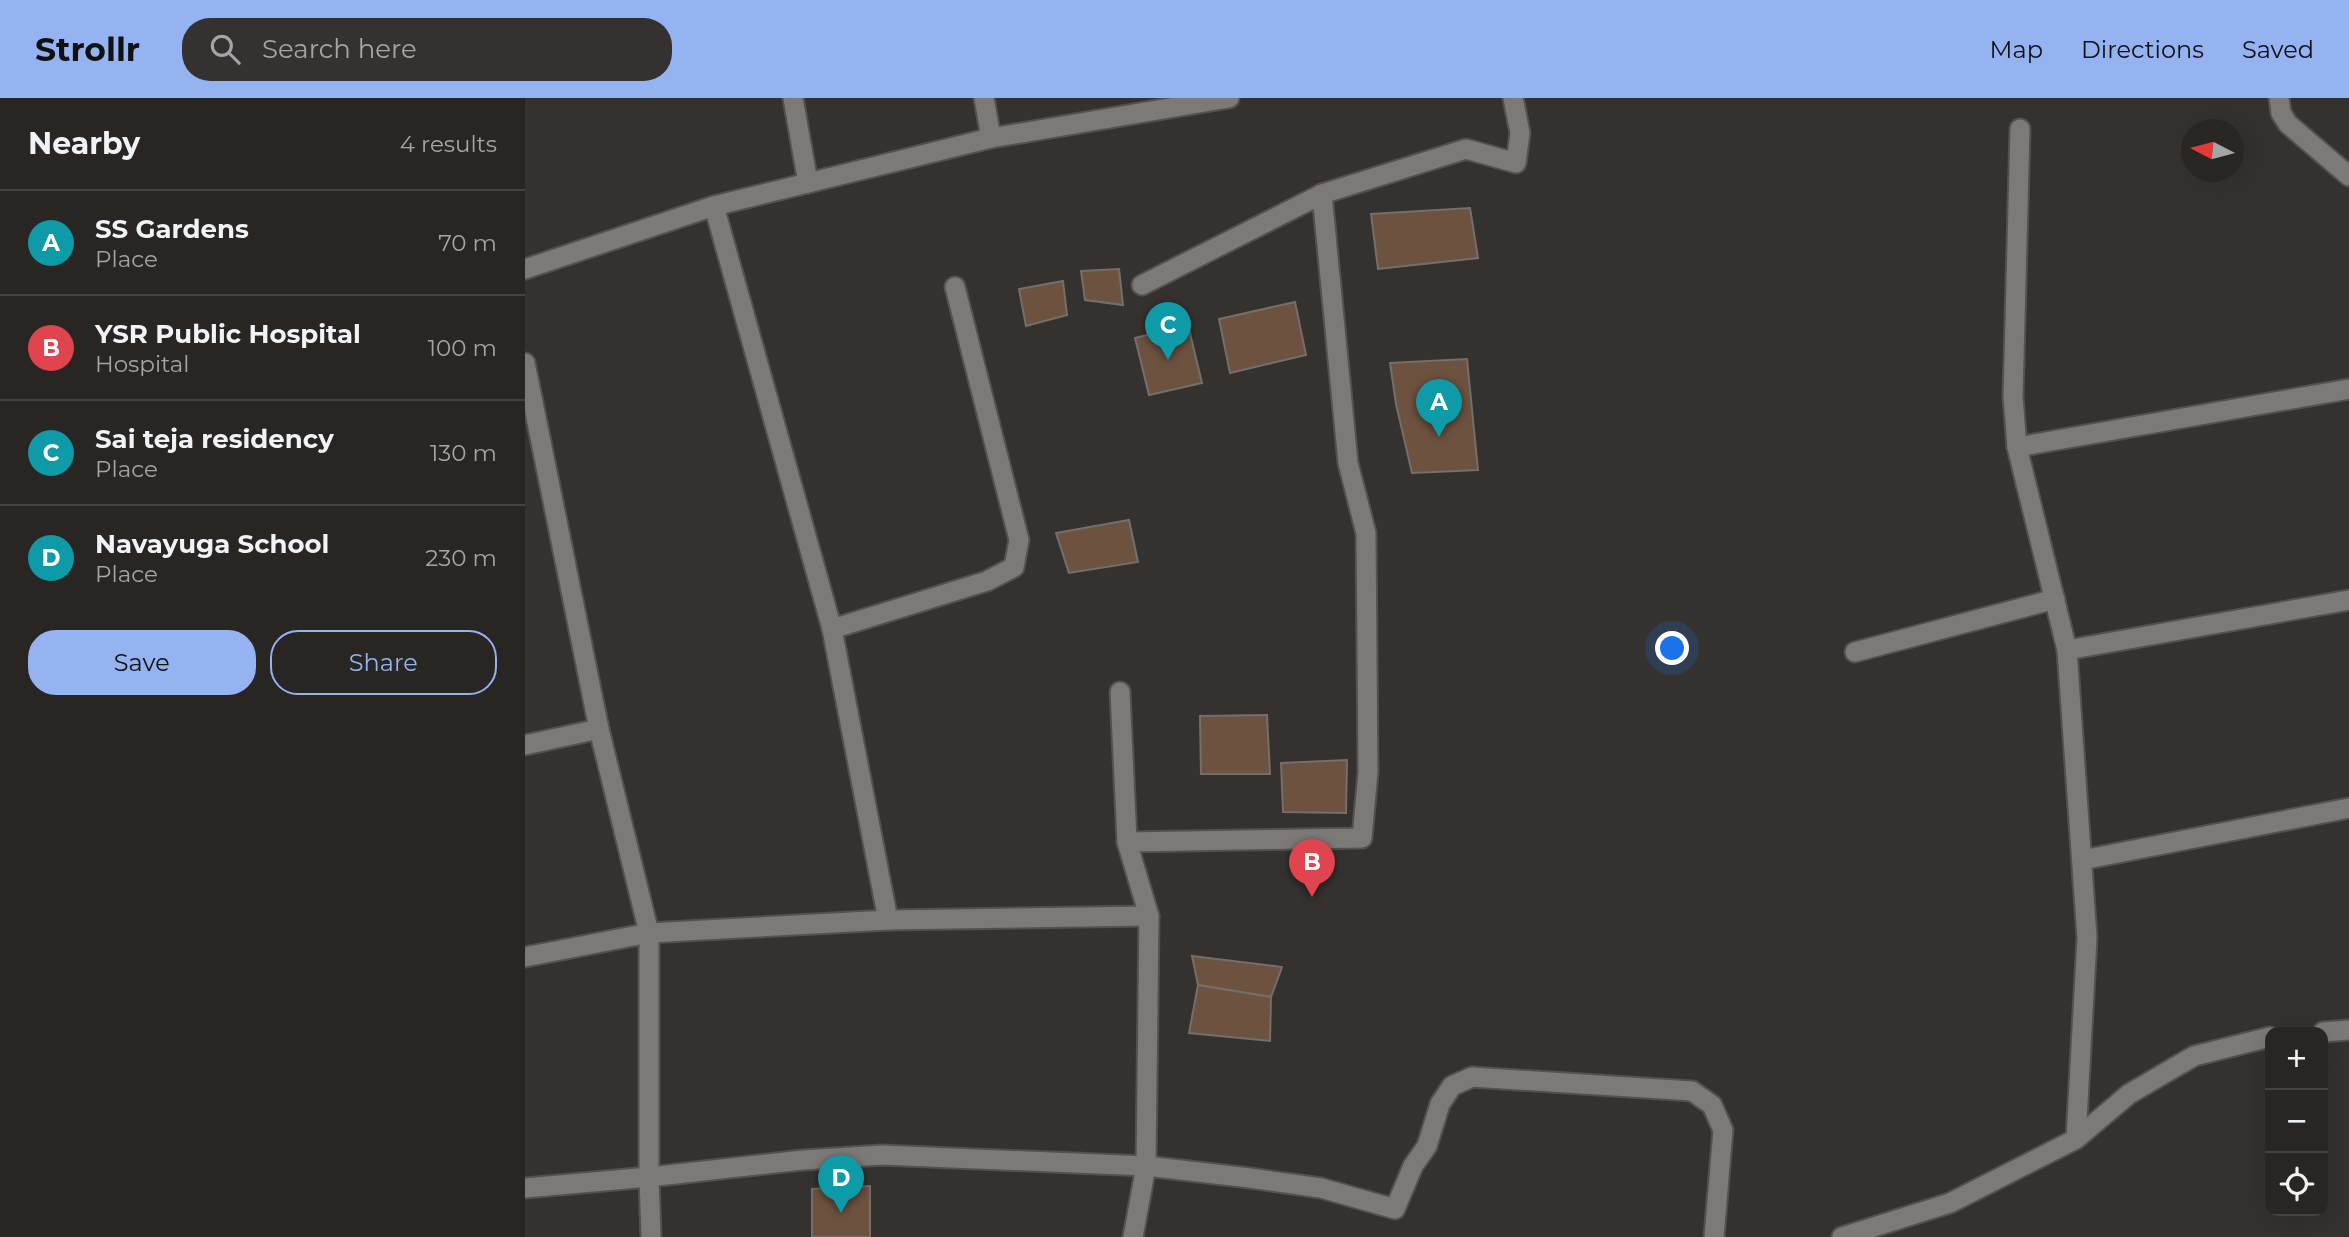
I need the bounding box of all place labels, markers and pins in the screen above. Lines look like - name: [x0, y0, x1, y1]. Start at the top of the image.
- pin: C: [1145, 302, 1191, 360]
- pin: A: [1416, 379, 1462, 437]
- pin: B: [1289, 839, 1335, 897]
- pin: D: [818, 1155, 864, 1213]

